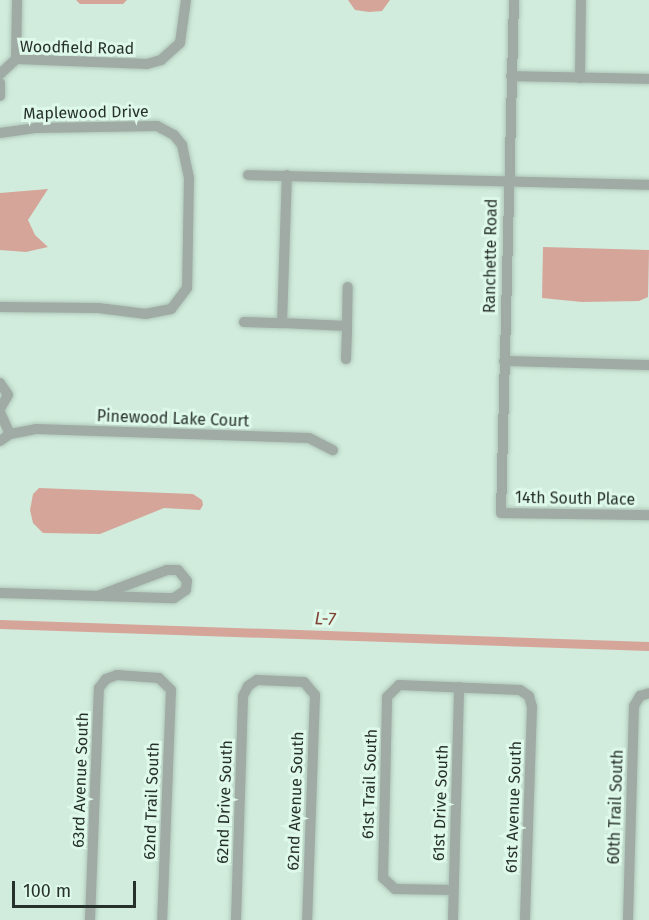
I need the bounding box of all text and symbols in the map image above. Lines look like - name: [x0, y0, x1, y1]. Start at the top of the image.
- street label: Woodfield Road: [20, 37, 134, 59]
- street label: Maplewood Drive: [23, 102, 149, 124]
- street label: Ranchette Road: [480, 199, 502, 313]
- street label: Pinewood Lake Court: [96, 407, 250, 431]
- street label: 14th South Place: [515, 488, 635, 510]
- water label: L-7: [314, 608, 336, 630]
- street label: 63rd Avenue South: [69, 712, 93, 848]
- street label: 61st Trail South: [358, 729, 382, 839]
- street label: 62nd Avenue South: [284, 731, 308, 871]
- street label: 62nd Drive South: [213, 740, 237, 864]
- street label: 61st Avenue South: [502, 741, 526, 873]
- street label: 62nd Trail South: [140, 742, 164, 860]
- street label: 61st Drive South: [429, 744, 453, 862]
- street label: 60th Trail South: [604, 749, 628, 865]
- scale bar: [15, 869, 140, 907]
- text: 100 m: [23, 880, 71, 902]

